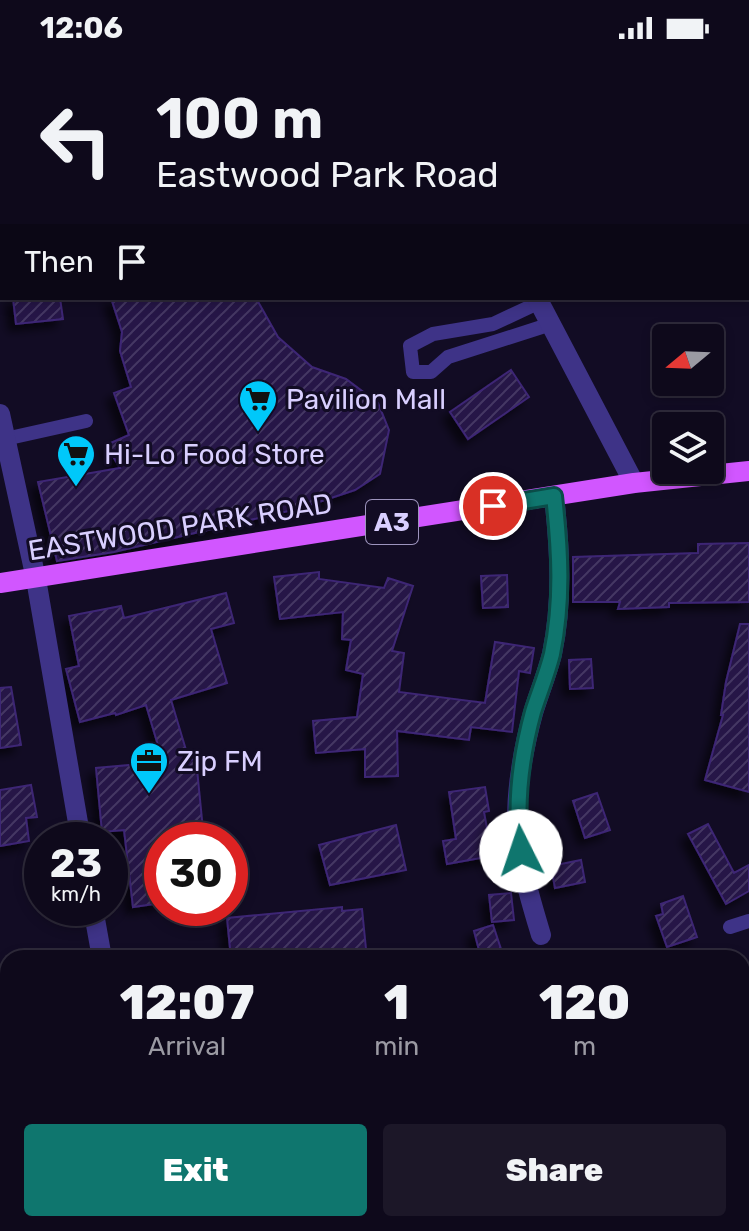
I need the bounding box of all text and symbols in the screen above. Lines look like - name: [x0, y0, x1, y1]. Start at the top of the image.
- text: 12:06: [40, 10, 123, 46]
- text: 100 m: [156, 86, 323, 152]
- icon: left: [24, 88, 128, 192]
- text: Eastwood Park Road: [156, 153, 499, 196]
- icon: arrive: [110, 240, 154, 284]
- text: Then: [24, 244, 94, 280]
- north arrow: [652, 324, 724, 396]
- map controls: [652, 324, 724, 484]
- supermarket icon: Pavilion Mall: [237, 378, 279, 433]
- place label: Pavilion Mall: [286, 383, 446, 416]
- button: layers: [652, 412, 724, 484]
- supermarket icon: Hi-Lo Food Store: [55, 433, 97, 488]
- place label: Hi-Lo Food Store: [104, 438, 325, 471]
- pin: [459, 472, 527, 540]
- icon: arrive: [471, 484, 515, 528]
- street label: EASTWOOD PARK ROAD: [26, 487, 334, 567]
- road number: A3: [366, 500, 418, 544]
- office icon: Zip FM: [128, 740, 170, 795]
- place label: Zip FM: [177, 745, 263, 778]
- position arrow: [479, 809, 563, 893]
- speed limit sign: 30: [144, 822, 248, 926]
- text: 23: [50, 840, 102, 887]
- text: km/h: [51, 882, 101, 906]
- text: 12:07: [120, 974, 255, 1031]
- text: 1: [384, 974, 409, 1031]
- text: 120: [539, 974, 630, 1031]
- text: Arrival: [148, 1031, 226, 1062]
- text: min: [374, 1031, 419, 1062]
- text: m: [573, 1031, 596, 1062]
- button: Exit: [24, 1124, 367, 1216]
- button: Share: [383, 1124, 726, 1216]

